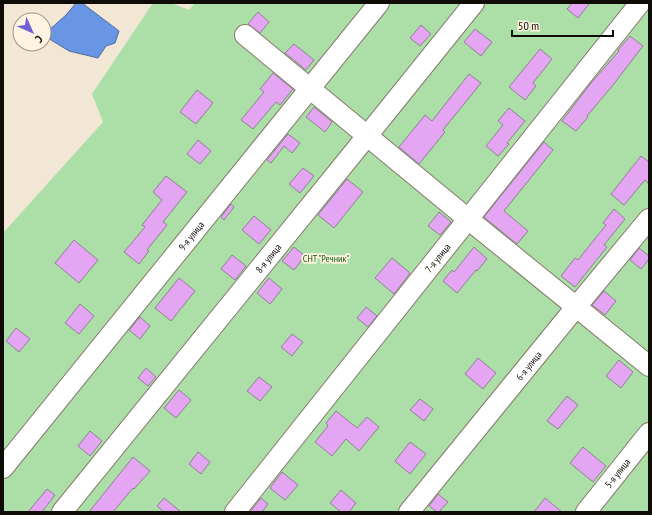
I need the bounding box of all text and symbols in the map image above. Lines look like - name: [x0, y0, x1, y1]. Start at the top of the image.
- north arrow: [12, 12, 52, 52]
- scale bar: [512, 12, 613, 38]
- text: 50 m: [518, 18, 539, 33]
- text: С: [32, 32, 46, 46]
- street label: 9-я улица: [175, 218, 207, 253]
- street label: 8-я улица: [252, 241, 284, 275]
- street label: 7-я улица: [422, 241, 453, 275]
- park label: СНТ "Речник": [303, 252, 349, 265]
- street label: 6-я улица: [513, 348, 544, 383]
- street label: 5-я улица: [602, 456, 633, 490]

